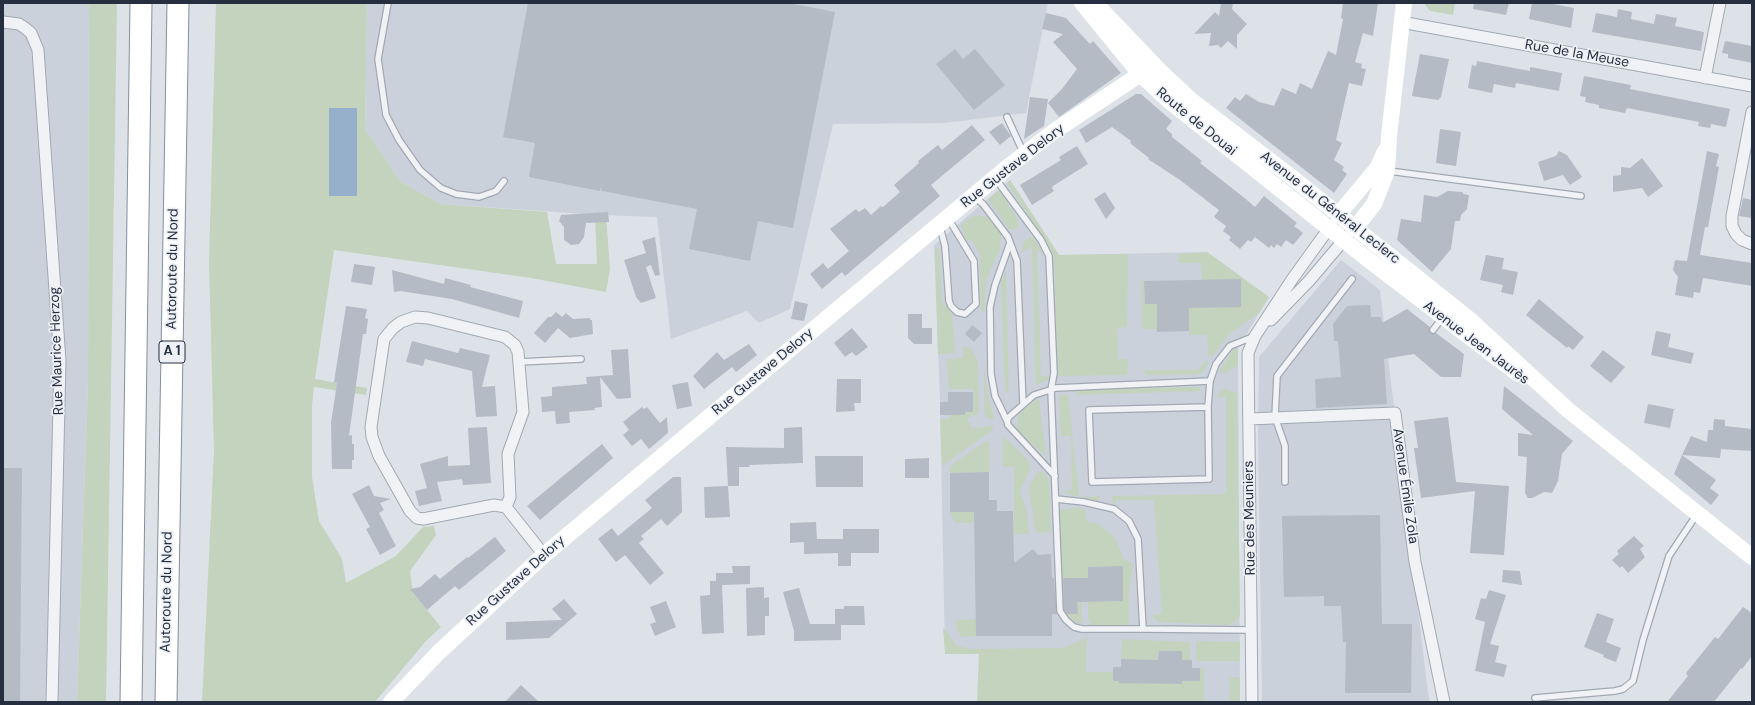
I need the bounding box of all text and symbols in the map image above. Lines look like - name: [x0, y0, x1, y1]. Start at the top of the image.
- street label: Rue de la Meuse: [1524, 37, 1630, 71]
- street label: Route de Douai: [1152, 84, 1240, 160]
- street label: Rue Gustave Delory: [958, 120, 1068, 212]
- street label: Avenue du Général Leclerc: [1257, 148, 1403, 268]
- street label: Autoroute du Nord: [164, 208, 182, 330]
- street label: Rue Maurice Herzog: [46, 286, 68, 416]
- street label: Avenue Jean Jaurès: [1420, 298, 1532, 388]
- street label: Rue Gustave Delory: [709, 325, 817, 419]
- road number: A 1: [159, 341, 185, 363]
- street label: Avenue Émile Zola: [1389, 427, 1421, 545]
- street label: Rue des Meuniers: [1241, 460, 1259, 576]
- street label: Autoroute du Nord: [158, 531, 176, 653]
- street label: Rue Gustave Delory: [463, 532, 569, 630]

